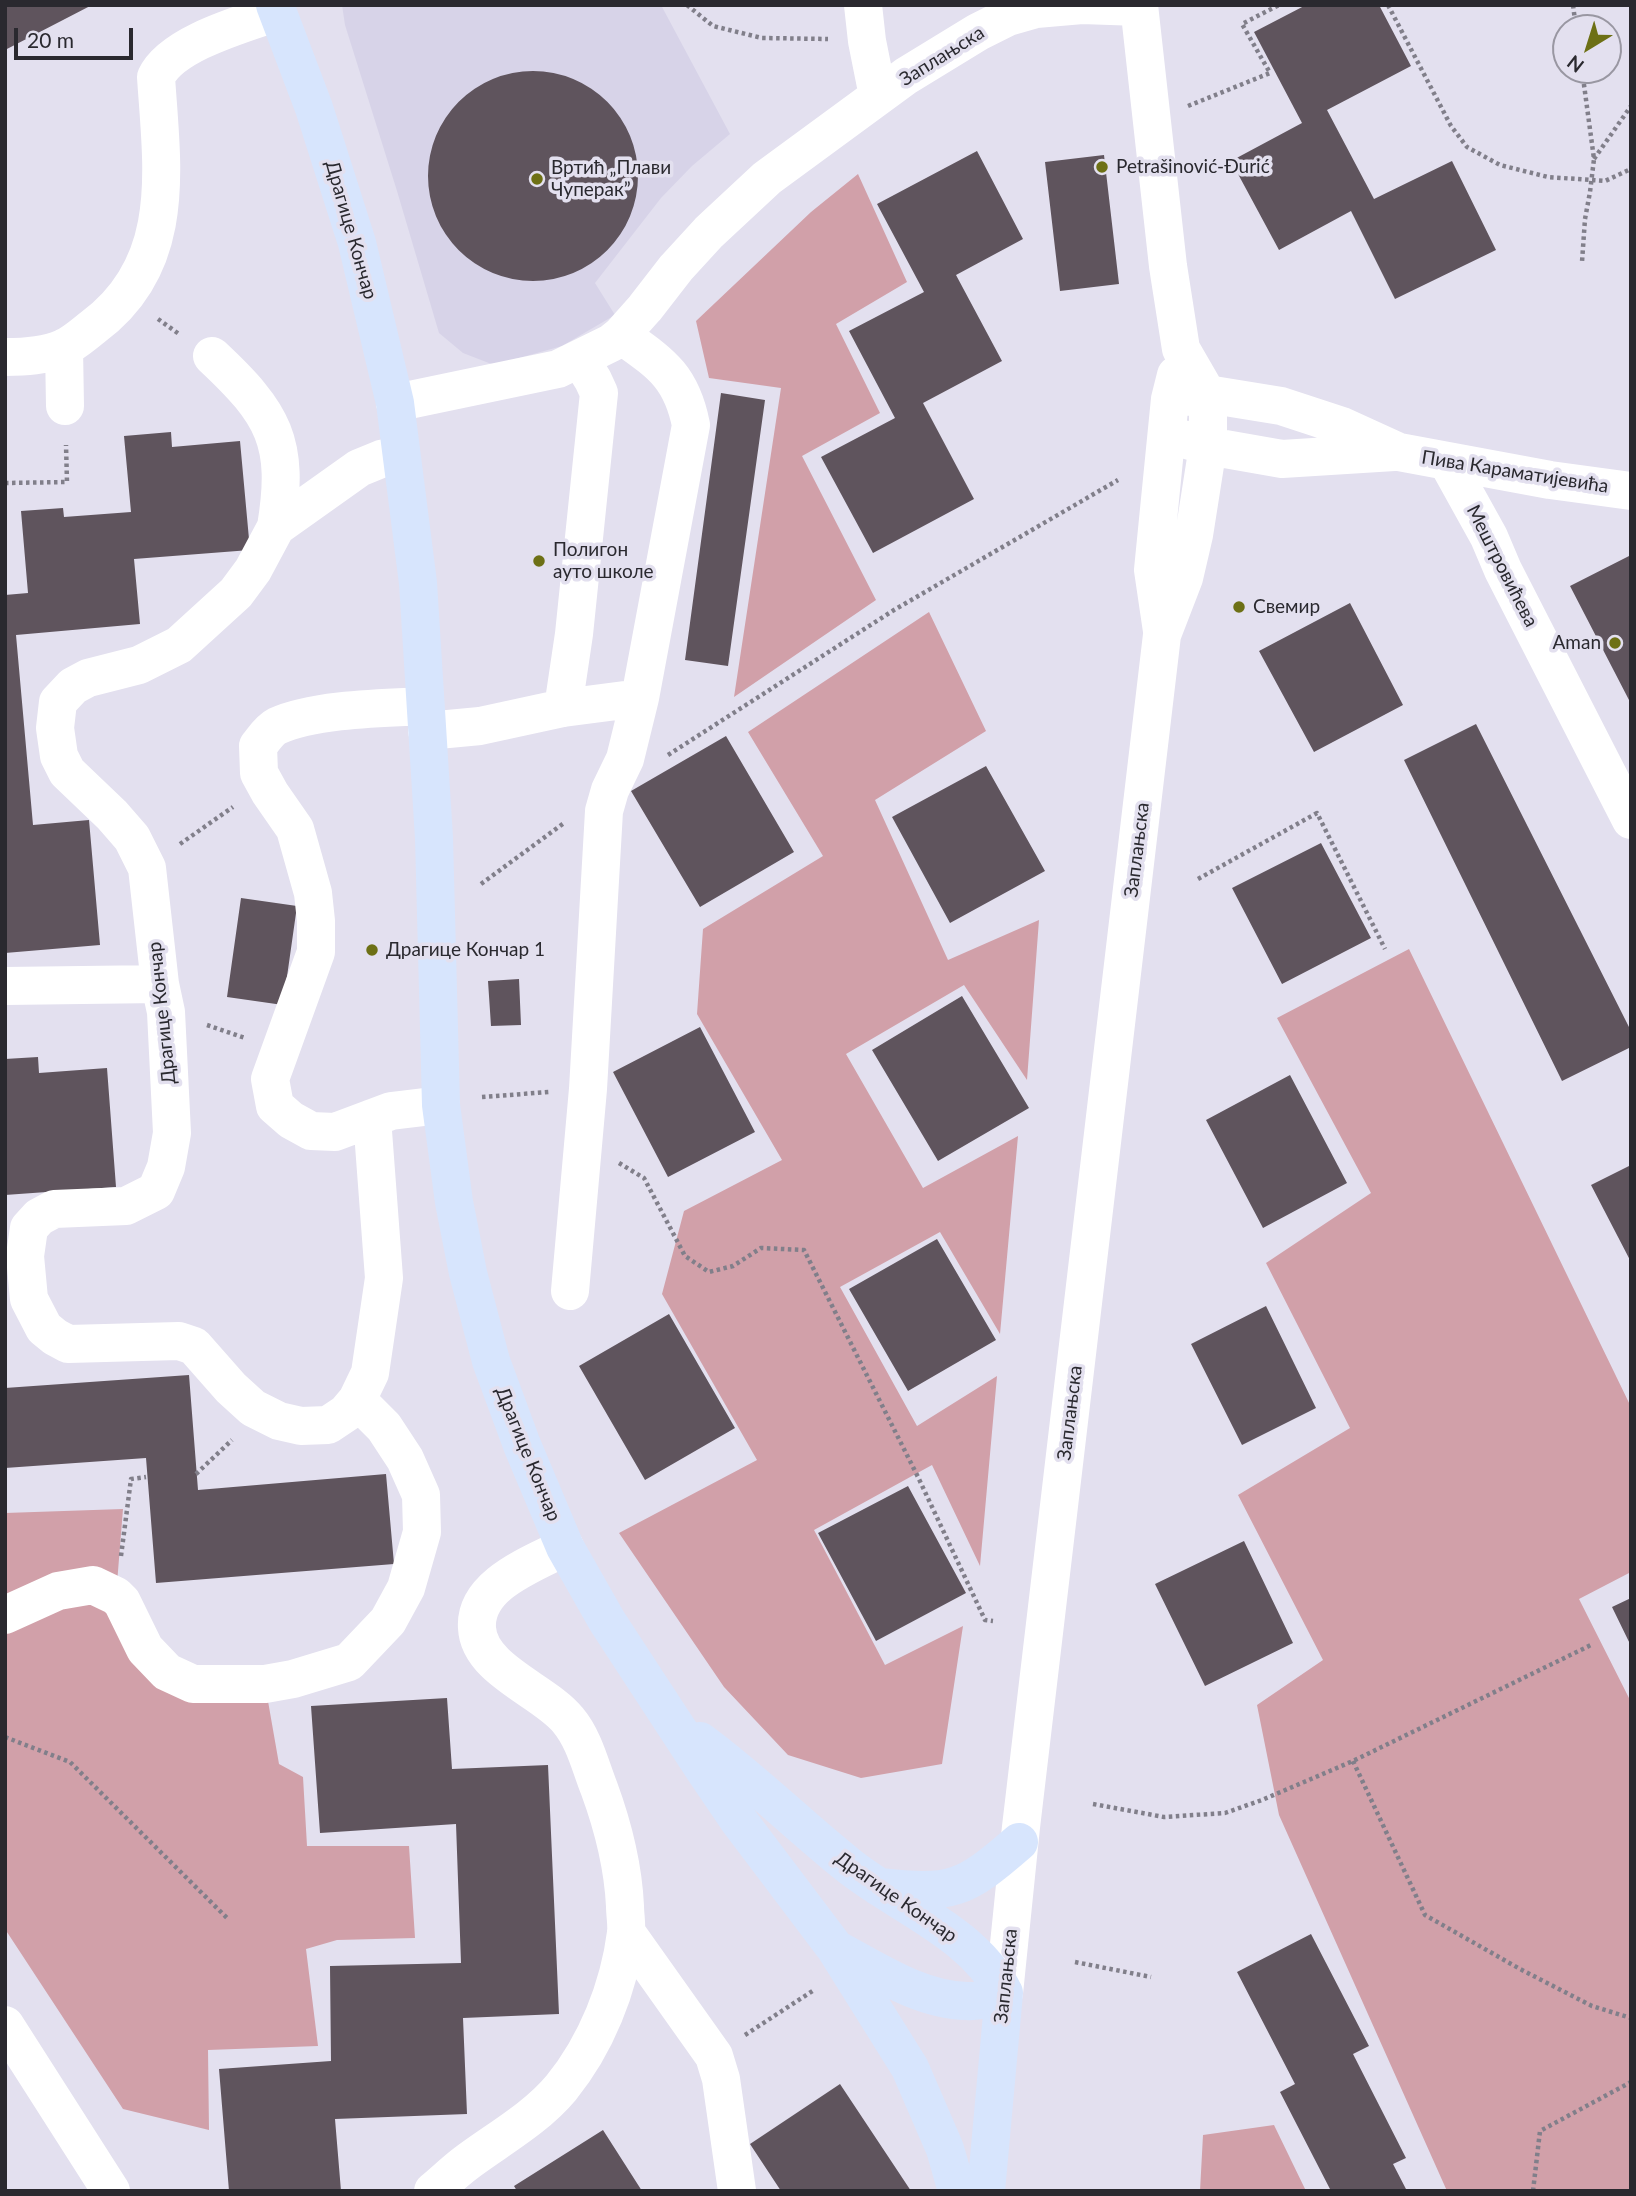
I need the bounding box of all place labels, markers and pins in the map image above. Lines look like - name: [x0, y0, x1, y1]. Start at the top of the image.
- place label: Petrašinović-Đurić: [1116, 156, 1270, 178]
- place label: Вртић „Плави Чуперак”: [551, 157, 671, 201]
- marker: Petrašinović-Đurić: [1094, 159, 1110, 175]
- marker: Вртић „Плави Чуперак”: [529, 171, 545, 187]
- place label: Полигон ауто школе: [553, 539, 654, 583]
- marker: Полигон ауто школе: [531, 553, 547, 569]
- place label: Свемир: [1253, 596, 1320, 618]
- marker: Свемир: [1231, 599, 1247, 615]
- place label: Aman: [1553, 632, 1601, 654]
- marker: Aman: [1607, 635, 1623, 651]
- place label: Драгице Кончар 1: [386, 939, 545, 961]
- marker: Драгице Кончар 1: [364, 942, 380, 958]

